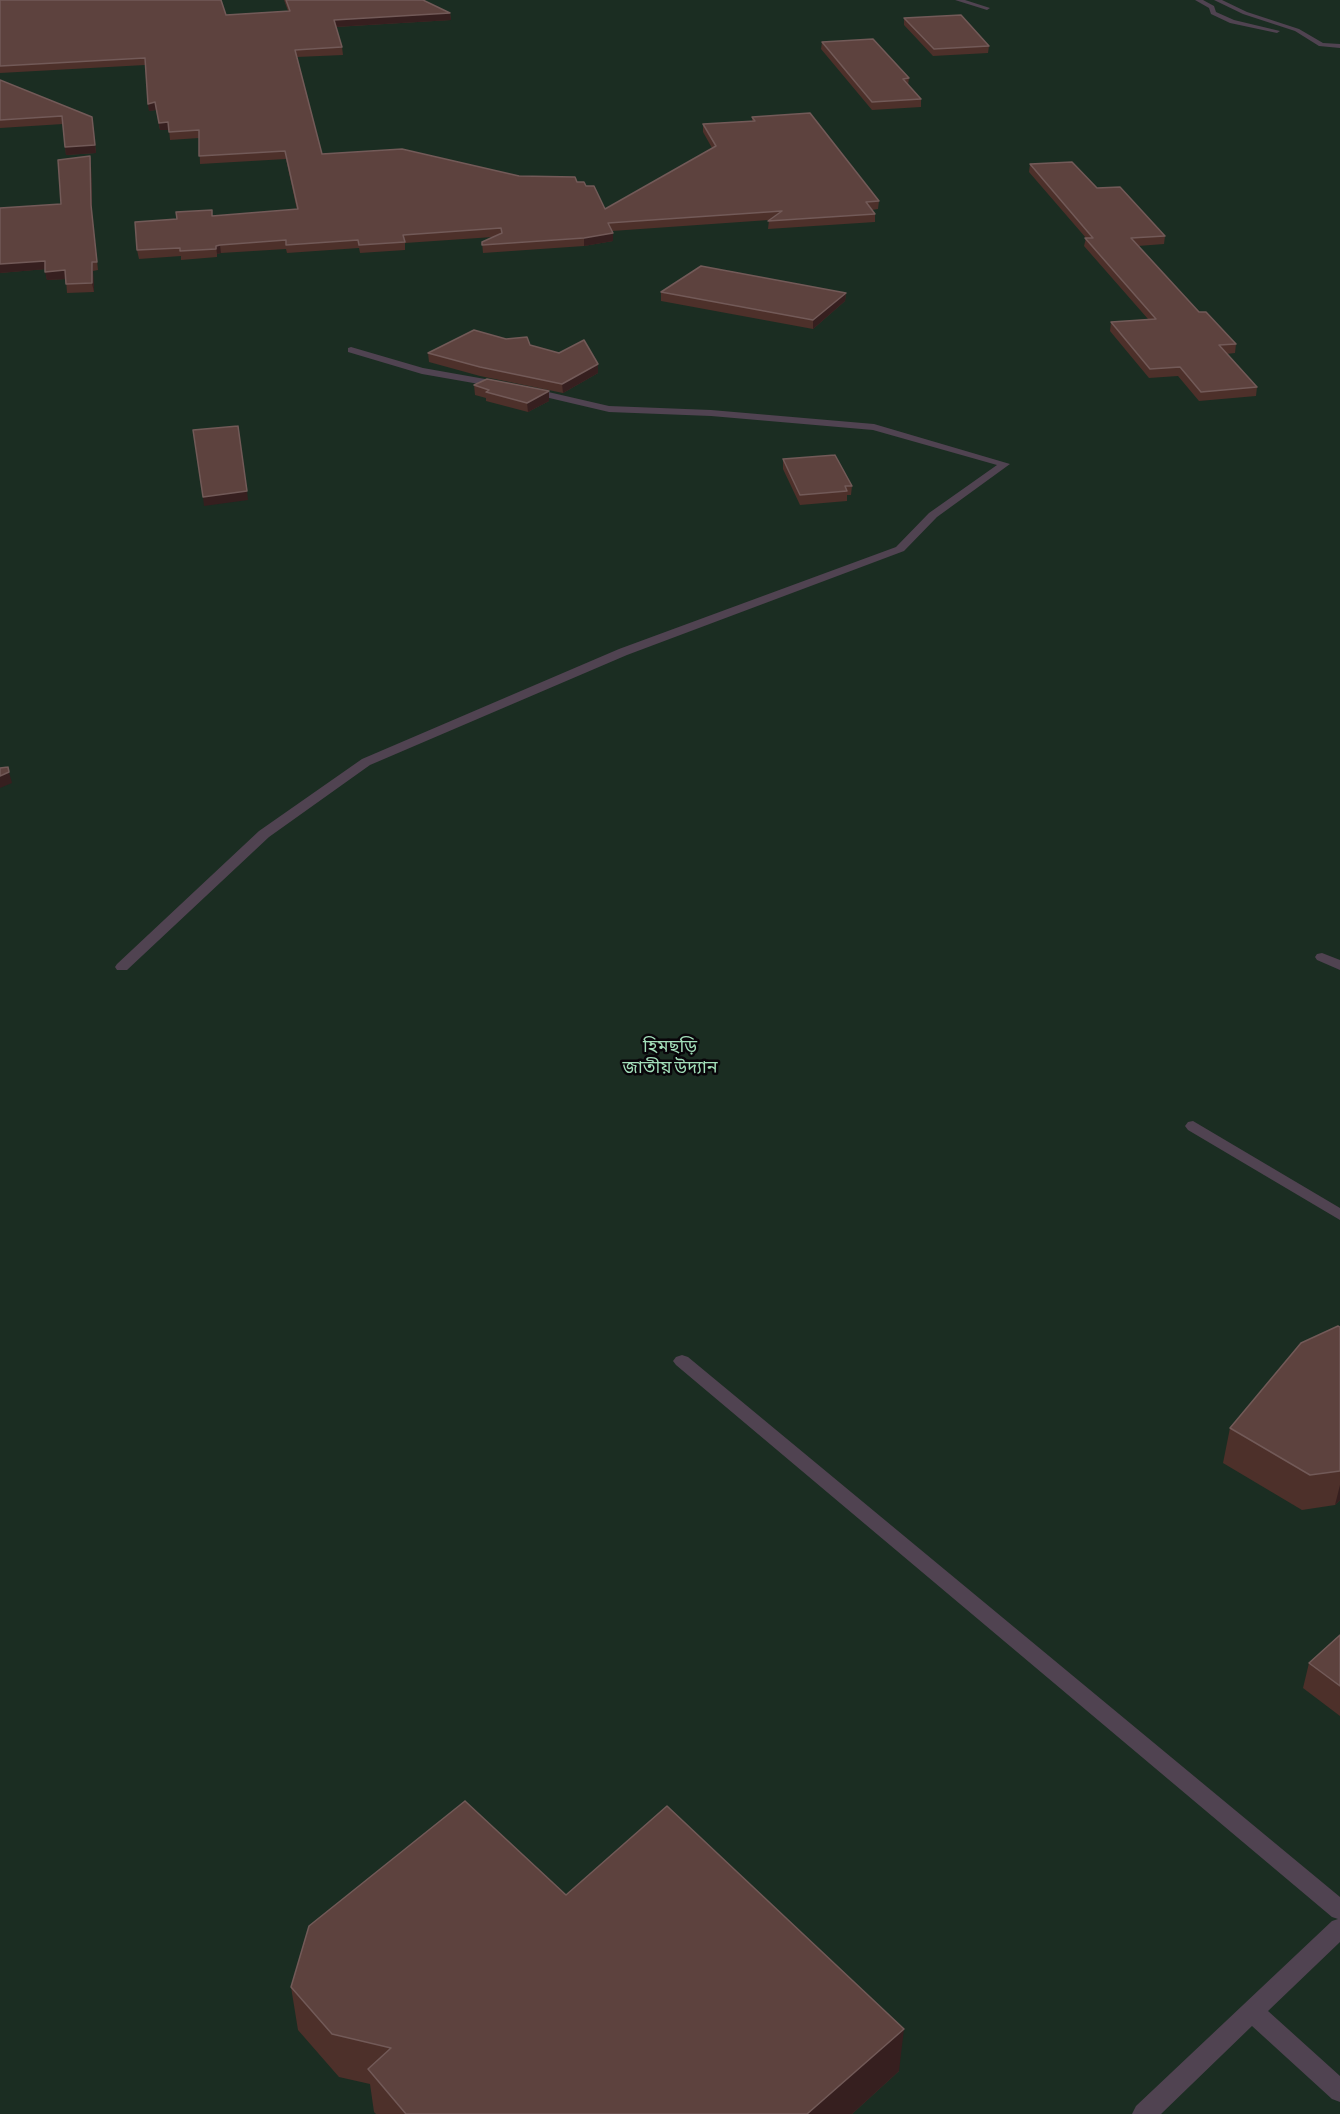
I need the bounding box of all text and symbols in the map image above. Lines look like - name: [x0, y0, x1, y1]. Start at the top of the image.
- park label: হিমছড়ি জাতীয় উদ্যান: [622, 1036, 718, 1078]

